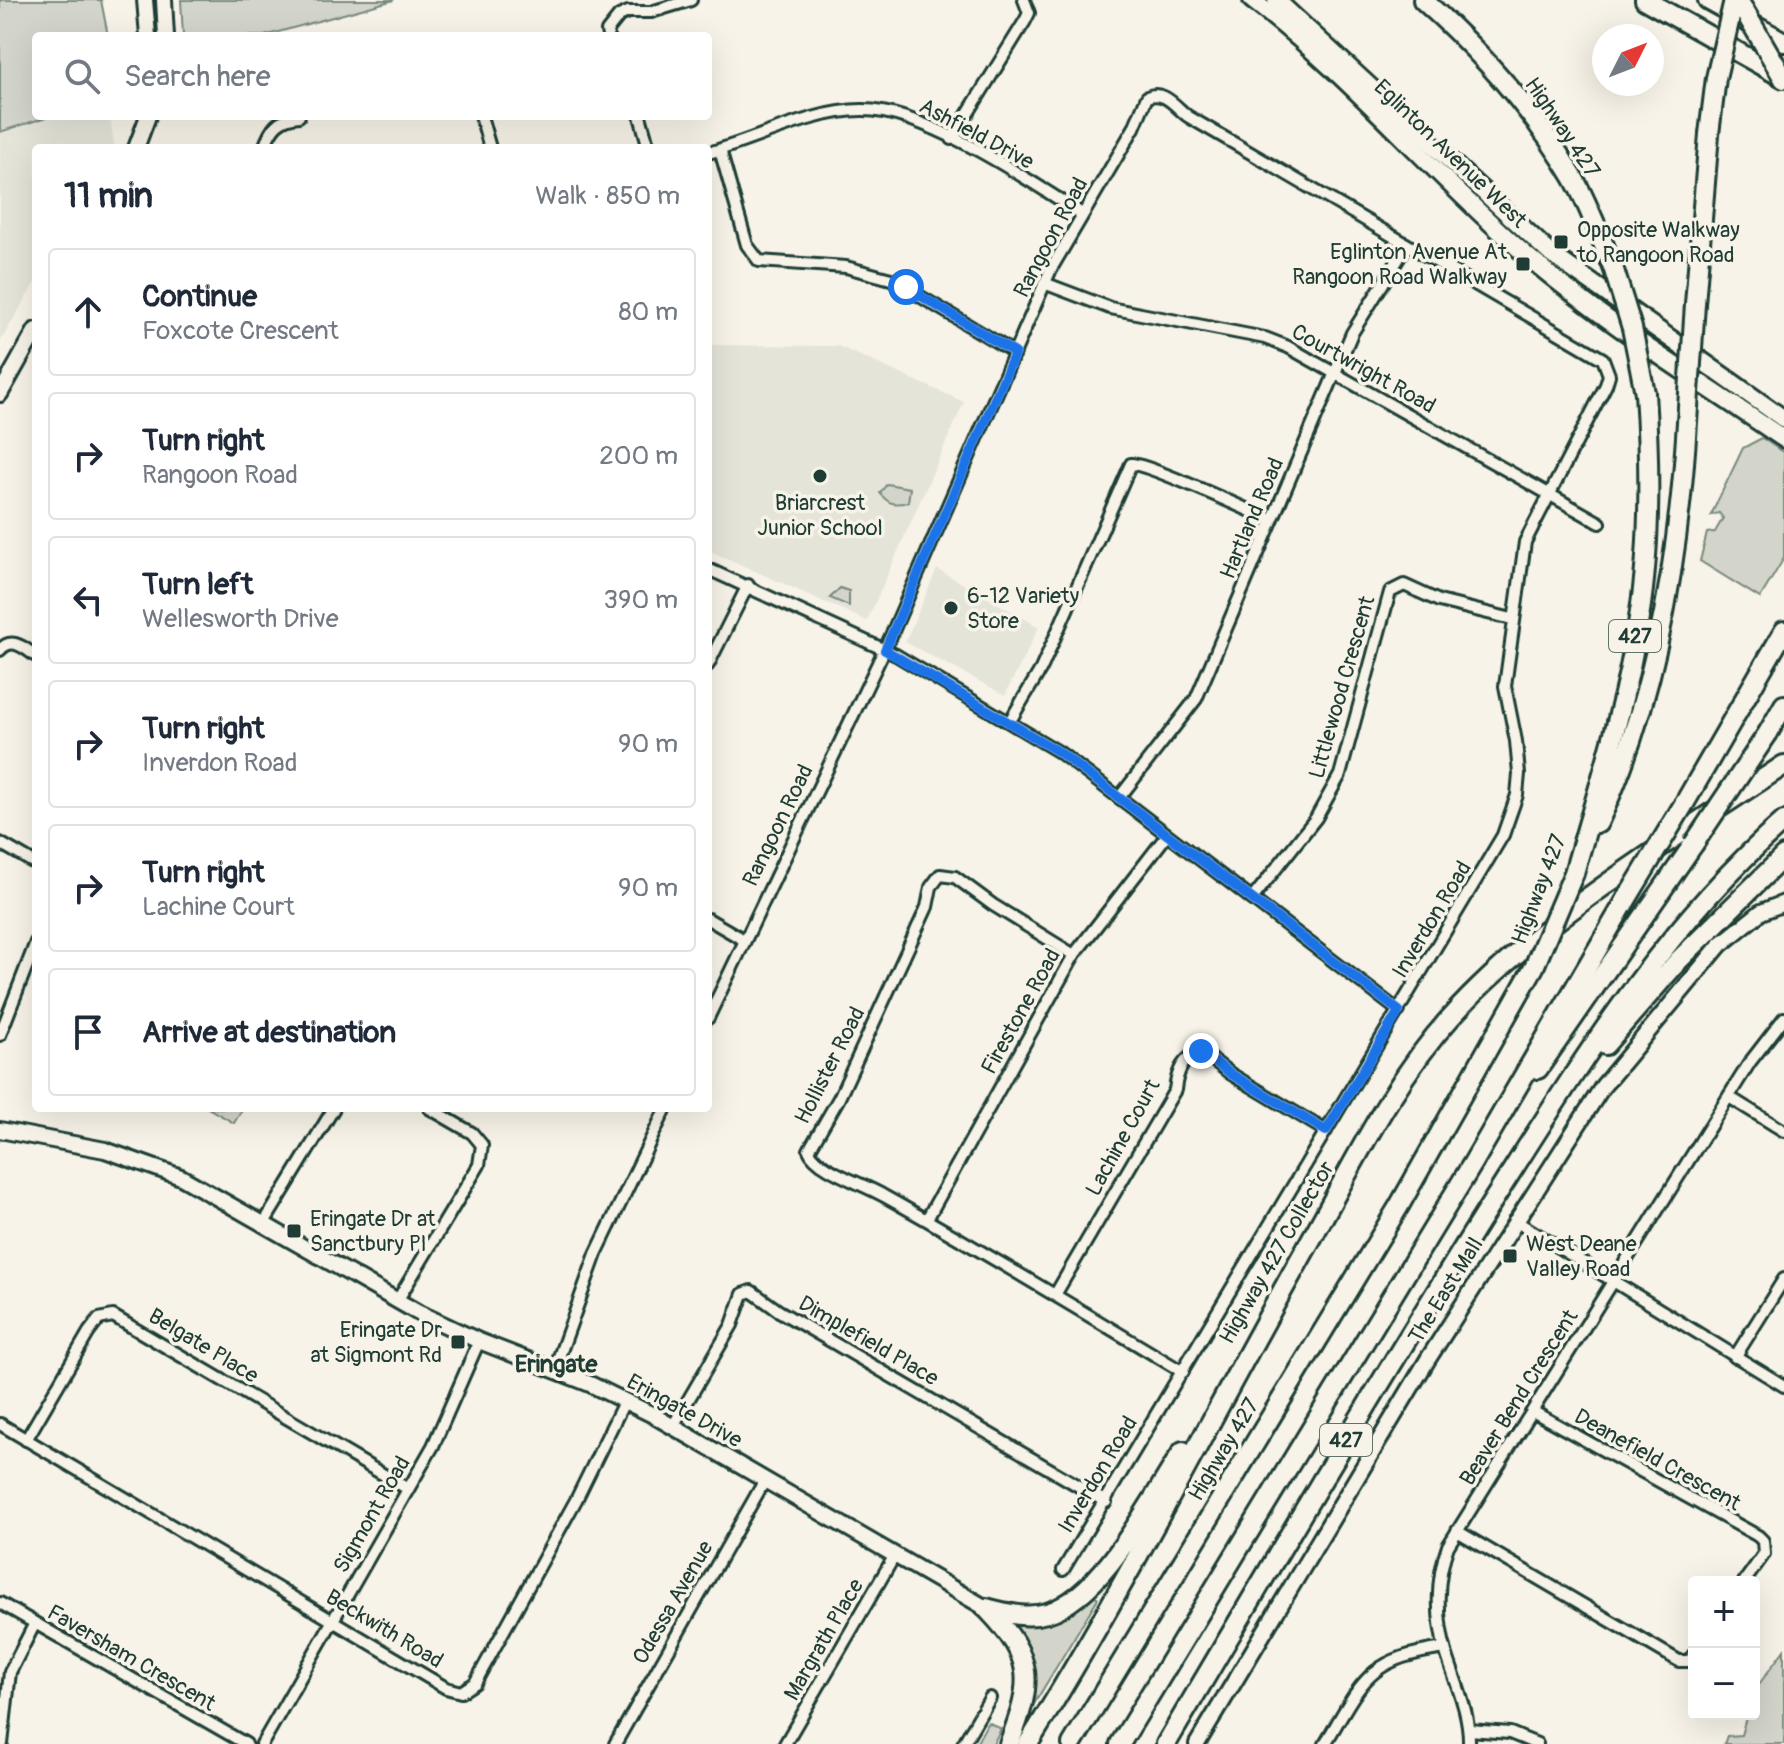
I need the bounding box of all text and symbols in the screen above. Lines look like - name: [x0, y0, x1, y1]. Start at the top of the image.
- north arrow: [1592, 24, 1664, 96]
- search box: [32, 32, 712, 120]
- icon: search: [60, 54, 104, 98]
- text: Search here: [124, 58, 271, 95]
- street label: Highway 427: [1518, 72, 1606, 184]
- street label: Eglinton Avenue West: [1368, 73, 1533, 234]
- street label: Ashfield Drive: [914, 92, 1039, 176]
- street label: Rangoon Road: [1008, 173, 1094, 302]
- text: 11 min: [64, 175, 153, 218]
- text: Walk · 850 m: [535, 180, 680, 212]
- place label: Opposite Walkway to Rangoon Road: [1576, 216, 1740, 269]
- marker: Opposite Walkway to Rangoon Road: [1552, 233, 1570, 251]
- place label: Eglinton Avenue At Rangoon Road Walkway: [1292, 238, 1507, 291]
- marker: Eglinton Avenue At Rangoon Road Walkway: [1514, 255, 1532, 273]
- route start: [888, 269, 924, 305]
- text: Continue: [142, 278, 257, 315]
- icon: ahead: [66, 290, 110, 334]
- text: 80 m: [618, 296, 678, 328]
- text: Foxcote Crescent: [142, 315, 339, 347]
- street label: Courtwright Road: [1286, 318, 1441, 420]
- text: Turn right: [142, 422, 265, 459]
- icon: right: [66, 434, 110, 478]
- text: 200 m: [599, 440, 678, 472]
- street label: Hartland Road: [1214, 453, 1290, 583]
- text: Rangoon Road: [142, 459, 298, 491]
- marker: Briarcrest Junior School: [811, 467, 829, 485]
- place label: Briarcrest Junior School: [757, 489, 883, 542]
- text: Turn left: [142, 566, 253, 603]
- icon: left: [66, 578, 110, 622]
- place label: 6-12 Variety Store: [967, 582, 1079, 635]
- text: 390 m: [604, 584, 678, 616]
- street label: Littlewood Crescent: [1303, 593, 1381, 782]
- marker: 6-12 Variety Store: [942, 599, 960, 617]
- text: Wellesworth Drive: [142, 603, 338, 635]
- road number: 427: [1609, 620, 1661, 652]
- text: Turn right: [142, 710, 265, 747]
- icon: right: [66, 722, 110, 766]
- text: 90 m: [618, 728, 678, 760]
- text: Inverdon Road: [142, 747, 297, 779]
- street label: Rangoon Road: [736, 760, 819, 891]
- street label: Highway 427: [1505, 830, 1573, 948]
- text: Turn right: [142, 854, 265, 891]
- street label: Inverdon Road: [1386, 856, 1478, 983]
- icon: right: [66, 866, 110, 910]
- text: 90 m: [618, 872, 678, 904]
- text: Lachine Court: [142, 891, 295, 923]
- street label: Firestone Road: [975, 944, 1067, 1079]
- street label: Hollister Road: [788, 1002, 871, 1129]
- icon: arrive: [66, 1010, 110, 1054]
- text: Arrive at destination: [142, 1014, 396, 1051]
- route end: [1183, 1033, 1219, 1069]
- street label: Lachine Court: [1079, 1074, 1167, 1201]
- street label: Highway 427 Collector: [1213, 1156, 1341, 1349]
- place label: Eringate Dr at Sanctbury Pl: [310, 1205, 436, 1258]
- marker: Eringate Dr at Sanctbury Pl: [285, 1222, 303, 1240]
- place label: West Deane Valley Road: [1526, 1230, 1637, 1283]
- street label: The East Mall: [1402, 1232, 1489, 1349]
- marker: West Deane Valley Road: [1501, 1247, 1519, 1265]
- street label: Dimplefield Place: [793, 1289, 944, 1392]
- street label: Belgate Place: [143, 1302, 264, 1390]
- street label: Beaver Bend Crescent: [1453, 1304, 1584, 1491]
- place label: Eringate Dr at Sigmont Rd: [310, 1316, 442, 1369]
- marker: Eringate Dr at Sigmont Rd: [449, 1333, 467, 1351]
- district label: Eringate: [515, 1350, 599, 1379]
- street label: Eringate Drive: [622, 1368, 747, 1454]
- street label: Highway 427: [1182, 1393, 1266, 1506]
- street label: Deanefield Crescent: [1569, 1402, 1746, 1517]
- street label: Inverdon Road: [1052, 1411, 1144, 1538]
- road number: 427: [1320, 1424, 1372, 1456]
- street label: Sigmont Road: [327, 1451, 417, 1578]
- street label: Odessa Avenue: [626, 1536, 720, 1669]
- street label: Margrath Place: [778, 1573, 870, 1705]
- map controls: [1688, 1576, 1760, 1720]
- button: +: [1688, 1576, 1760, 1648]
- street label: Beckwith Road: [321, 1583, 448, 1675]
- street label: Faversham Crescent: [42, 1598, 221, 1718]
- button: −: [1688, 1648, 1760, 1720]

